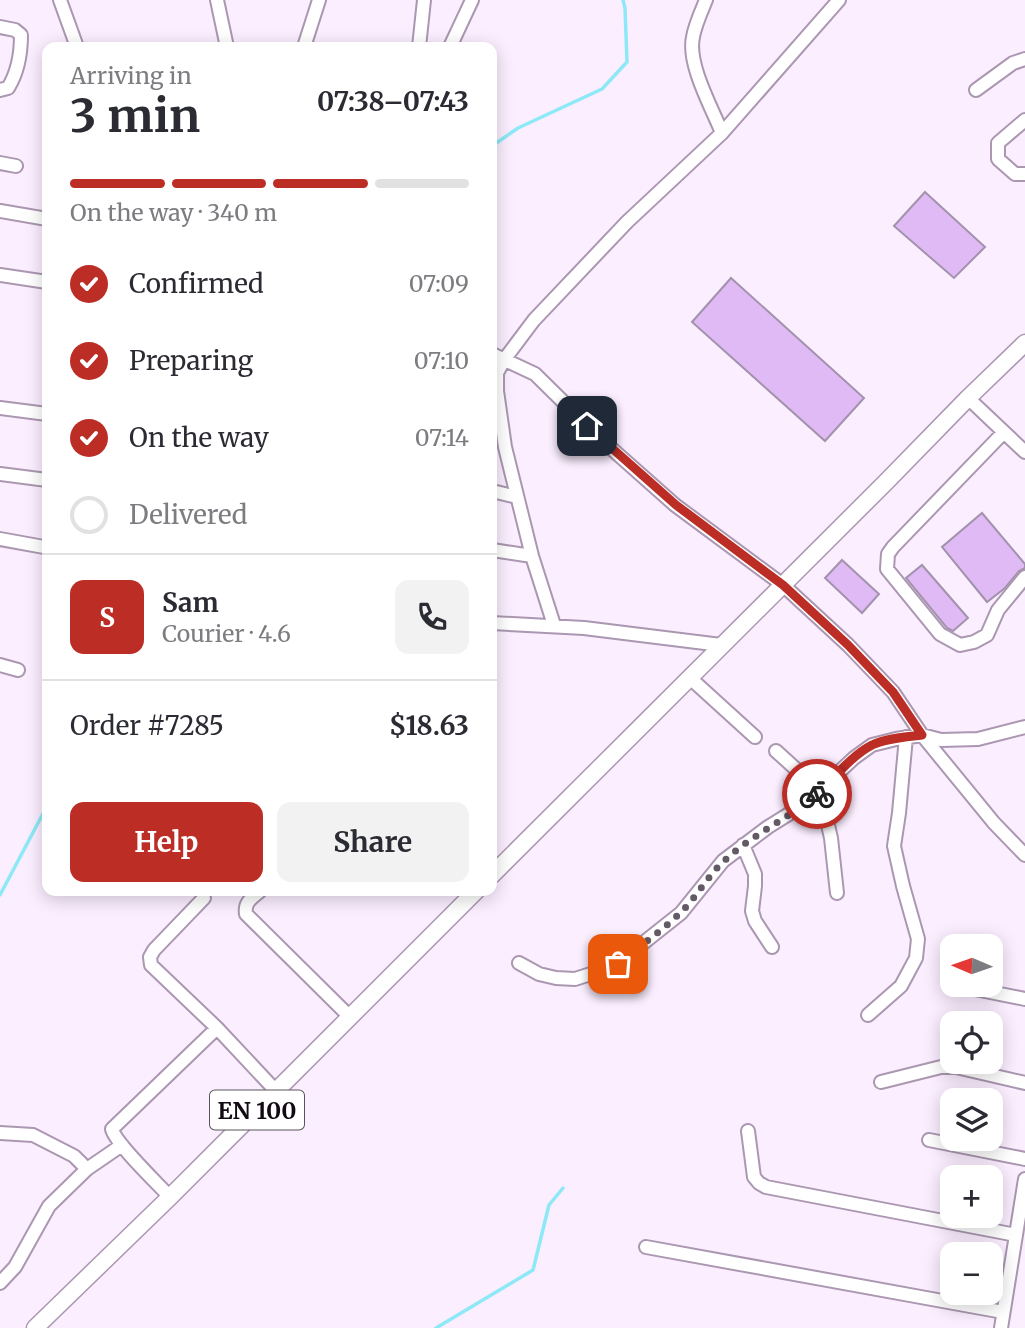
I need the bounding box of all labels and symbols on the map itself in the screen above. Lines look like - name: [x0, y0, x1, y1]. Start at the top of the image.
- pin: [557, 396, 617, 456]
- courier: [782, 759, 852, 829]
- pin: [588, 934, 648, 994]
- north arrow: [940, 934, 1003, 998]
- road number: EN 100: [210, 1091, 304, 1130]

